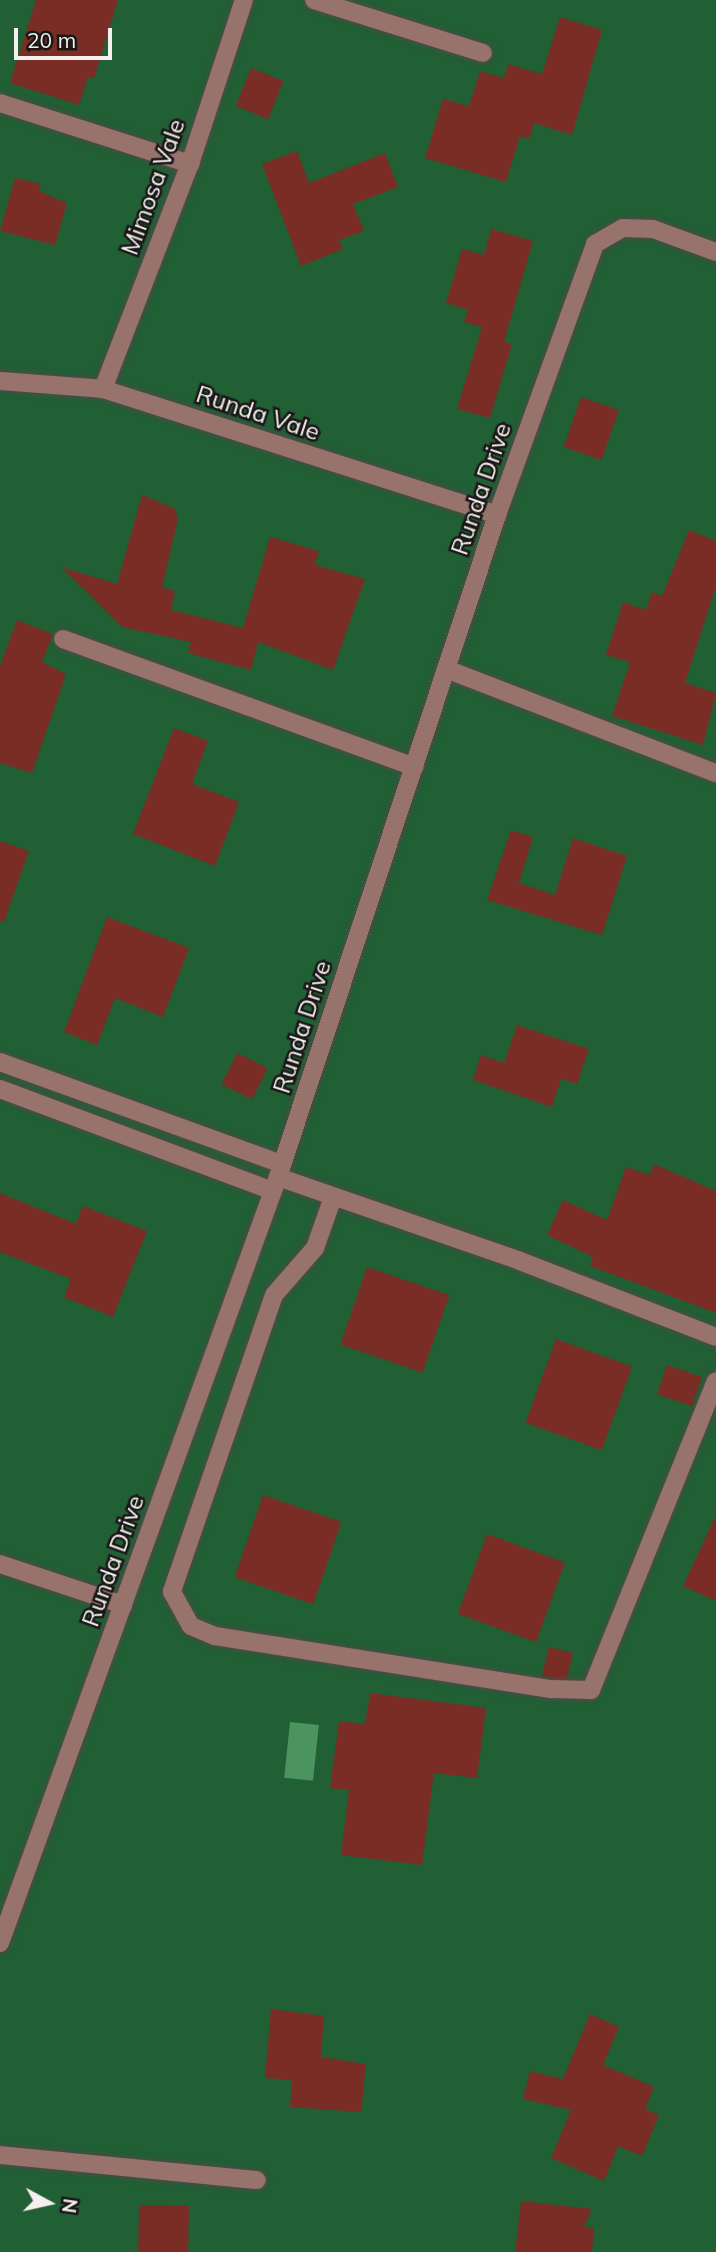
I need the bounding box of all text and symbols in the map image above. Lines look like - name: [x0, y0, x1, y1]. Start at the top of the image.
- scale bar: [18, 14, 116, 58]
- text: 20 m: [27, 27, 76, 53]
- street label: Mimosa Vale: [115, 115, 191, 259]
- street label: Runda Vale: [193, 380, 323, 446]
- street label: Runda Drive: [445, 419, 517, 559]
- street label: Runda Drive: [267, 957, 337, 1097]
- street label: Runda Drive: [76, 1491, 150, 1631]
- north arrow: [14, 2168, 84, 2238]
- text: N: [57, 2197, 83, 2215]

